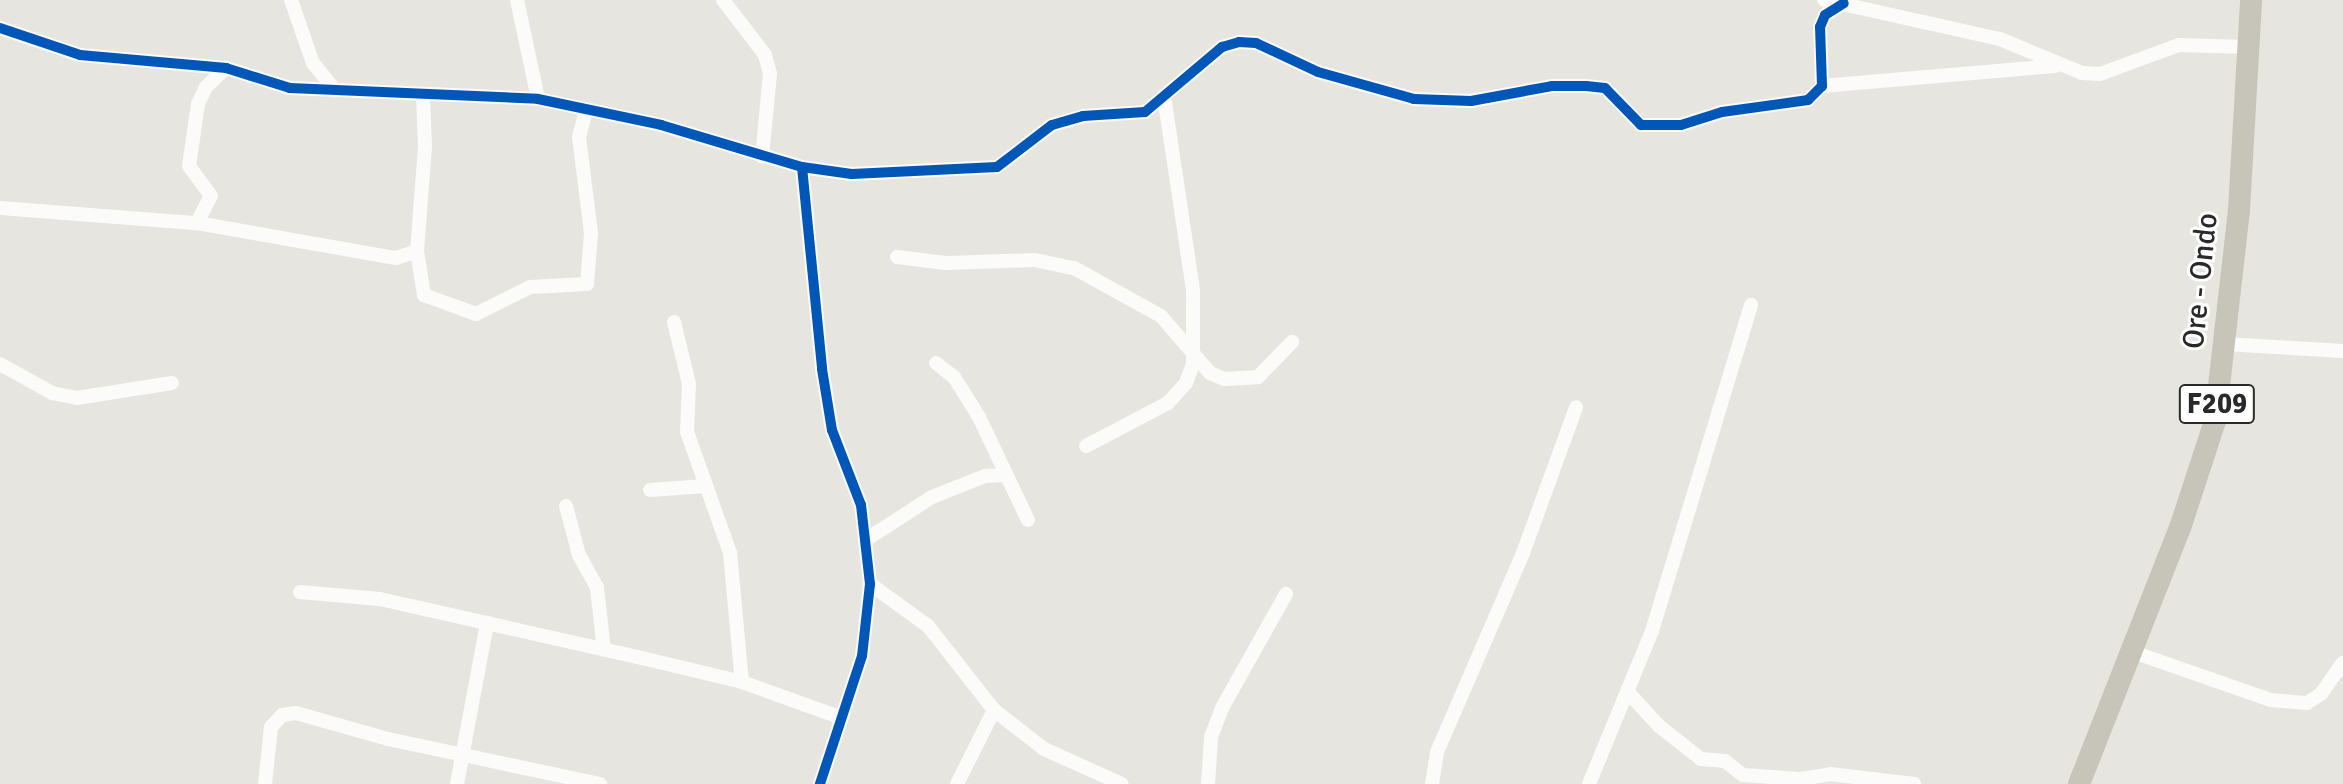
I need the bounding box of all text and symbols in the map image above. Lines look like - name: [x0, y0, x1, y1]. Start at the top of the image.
- street label: Ore - Ondo: [2176, 211, 2226, 351]
- road number: F209: [2177, 380, 2257, 428]

